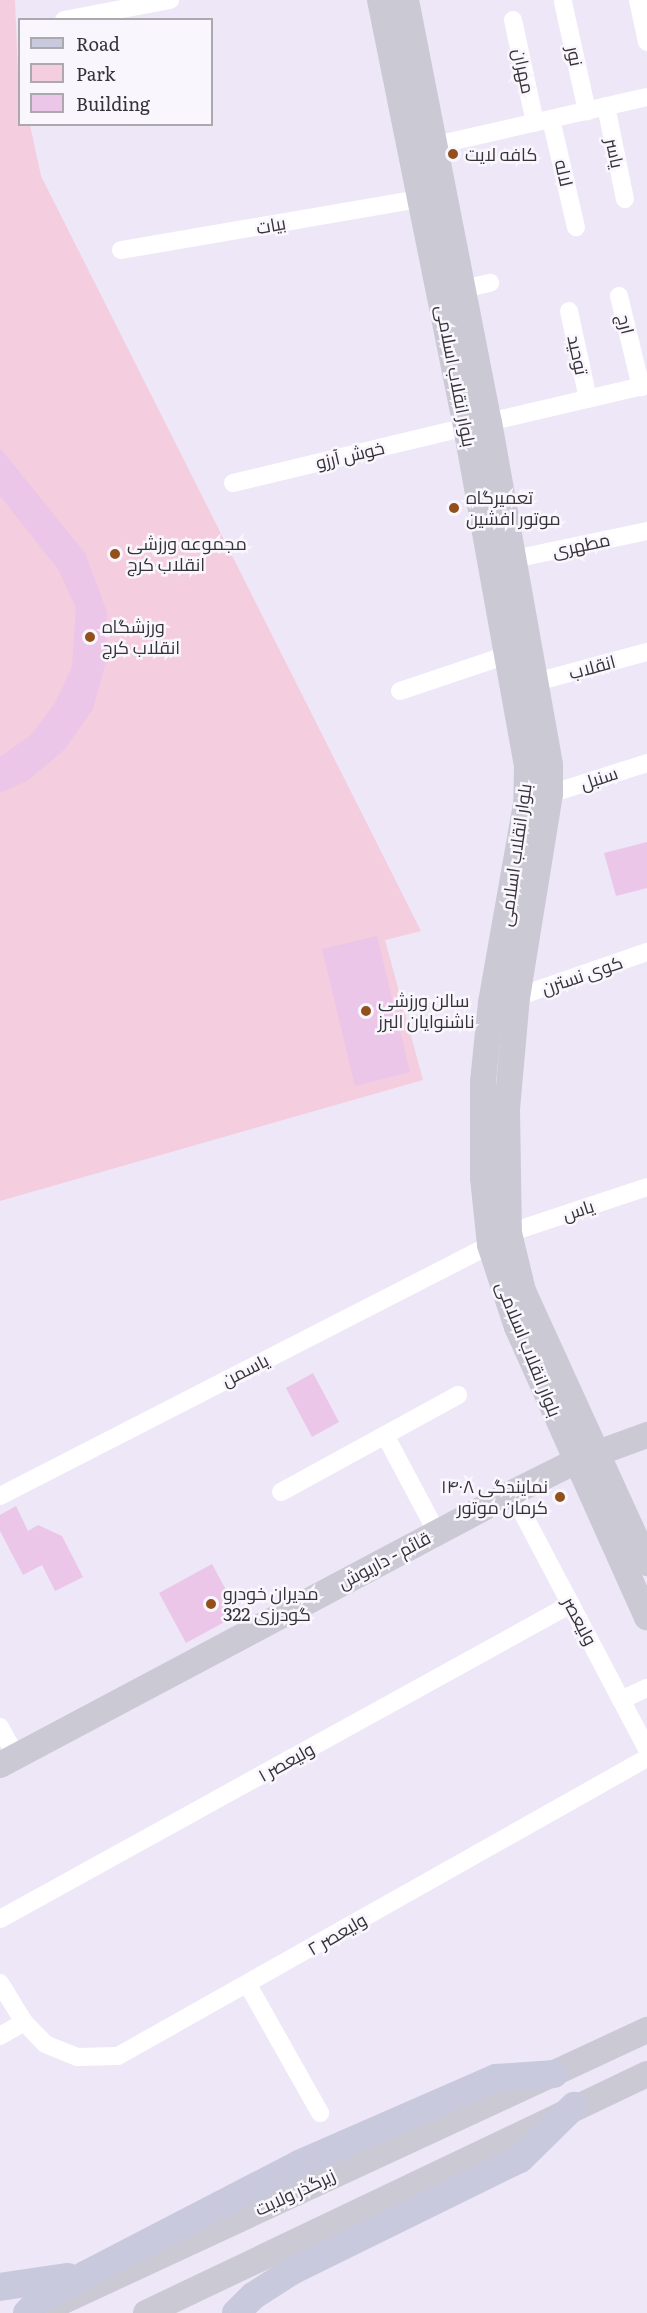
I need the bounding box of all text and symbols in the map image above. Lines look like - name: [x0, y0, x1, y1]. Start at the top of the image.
- legend: [18, 18, 213, 126]
- text: Road: [76, 30, 120, 57]
- street label: نور: [562, 44, 588, 68]
- street label: مهران: [509, 46, 539, 96]
- text: Park: [76, 60, 115, 87]
- text: Building: [76, 90, 150, 117]
- street label: یاسر: [601, 136, 629, 170]
- place label: کافه لایت: [465, 143, 538, 165]
- marker: کافه لایت: [446, 147, 460, 161]
- street label: لاله: [550, 157, 578, 189]
- street label: بیات: [255, 212, 287, 238]
- street label: بلوار انقلاب اسلامی: [432, 303, 480, 449]
- street label: ارج: [613, 312, 639, 336]
- street label: توحید: [563, 333, 593, 377]
- street label: خوش آرزو: [314, 437, 386, 473]
- place label: تعمیرگاه موتور افشین: [466, 487, 561, 530]
- marker: تعمیرگاه موتور افشین: [447, 501, 461, 515]
- street label: مطهری: [550, 528, 612, 562]
- place label: مجموعه ورزشی انقلاب کرج: [127, 533, 247, 576]
- marker: مجموعه ورزشی انقلاب کرج: [108, 547, 122, 561]
- place label: ورزشگاه انقلاب کرج: [102, 616, 180, 658]
- marker: ورزشگاه انقلاب کرج: [83, 630, 97, 644]
- street label: انقلاب: [566, 650, 618, 684]
- street label: سنبل: [578, 762, 620, 794]
- street label: بلوار انقلاب اسلامی: [494, 782, 536, 928]
- street label: کوی نسترن: [539, 951, 625, 999]
- place label: سالن ورزشی ناشنوایان البرز: [378, 990, 474, 1032]
- marker: سالن ورزشی ناشنوایان البرز: [359, 1004, 373, 1018]
- street label: یاس: [559, 1195, 597, 1225]
- street label: بلوار انقلاب اسلامی: [492, 1278, 566, 1420]
- street label: یاسمن: [218, 1349, 272, 1391]
- place label: نمایندگی ۱۴۰۸ کرمان موتور: [441, 1476, 548, 1518]
- marker: نمایندگی ۱۴۰۸ کرمان موتور: [553, 1490, 567, 1504]
- street label: قائم - داریوش: [334, 1527, 434, 1593]
- place label: مدیران خودرو گودرزی 322: [223, 1583, 318, 1626]
- street label: ولیعصر: [558, 1593, 602, 1649]
- marker: مدیران خودرو گودرزی 322: [204, 1597, 218, 1611]
- street label: ولیعصر ۱: [254, 1738, 318, 1786]
- street label: ولیعصر ۲: [304, 1908, 370, 1960]
- street label: زیرگذر ولایت: [251, 2164, 339, 2220]

